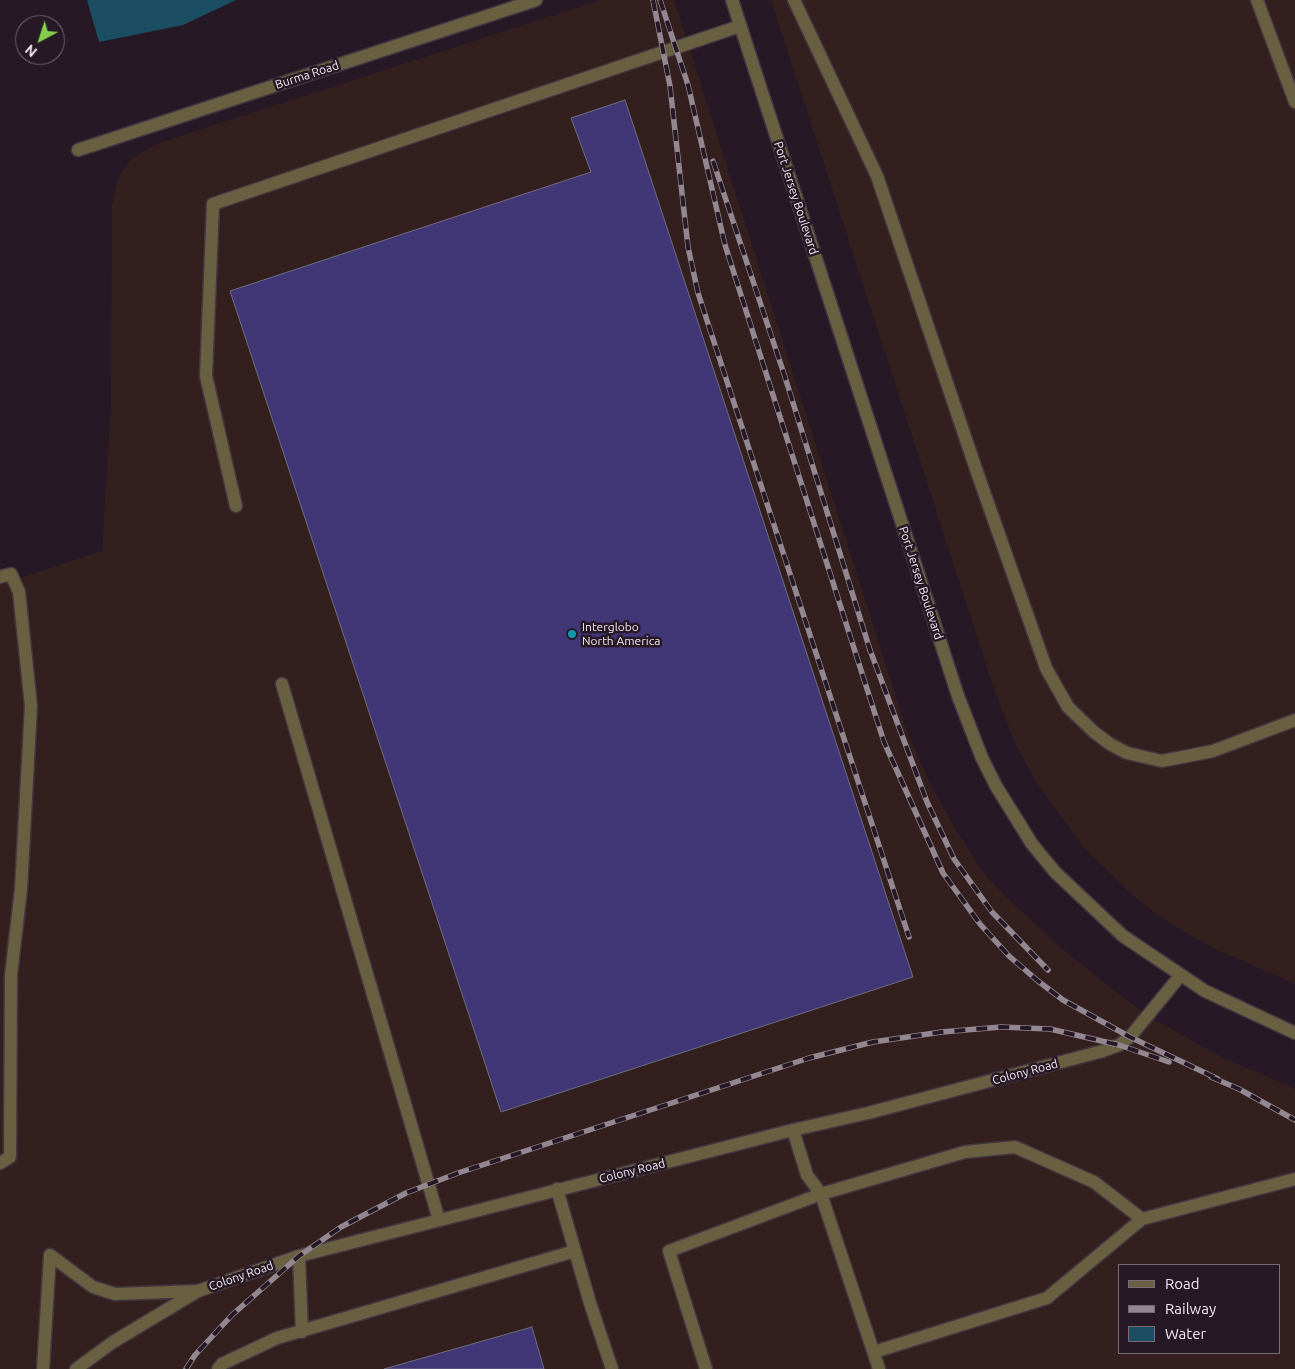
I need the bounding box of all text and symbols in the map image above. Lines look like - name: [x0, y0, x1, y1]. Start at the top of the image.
- north arrow: [15, 15, 65, 65]
- text: N: [22, 41, 40, 60]
- street label: Burma Road: [273, 58, 341, 92]
- street label: Port Jersey Boulevard: [771, 139, 821, 257]
- street label: Port Jersey Boulevard: [896, 524, 946, 642]
- place label: Interglobo North America: [582, 620, 660, 648]
- marker: Interglobo North America: [566, 628, 578, 640]
- street label: Colony Road: [991, 1056, 1059, 1088]
- street label: Colony Road: [598, 1156, 666, 1186]
- street label: Colony Road: [207, 1258, 275, 1294]
- legend: [1118, 1264, 1280, 1354]
- text: Road: [1165, 1275, 1200, 1292]
- text: Railway: [1165, 1300, 1216, 1317]
- text: Water: [1165, 1325, 1206, 1342]

